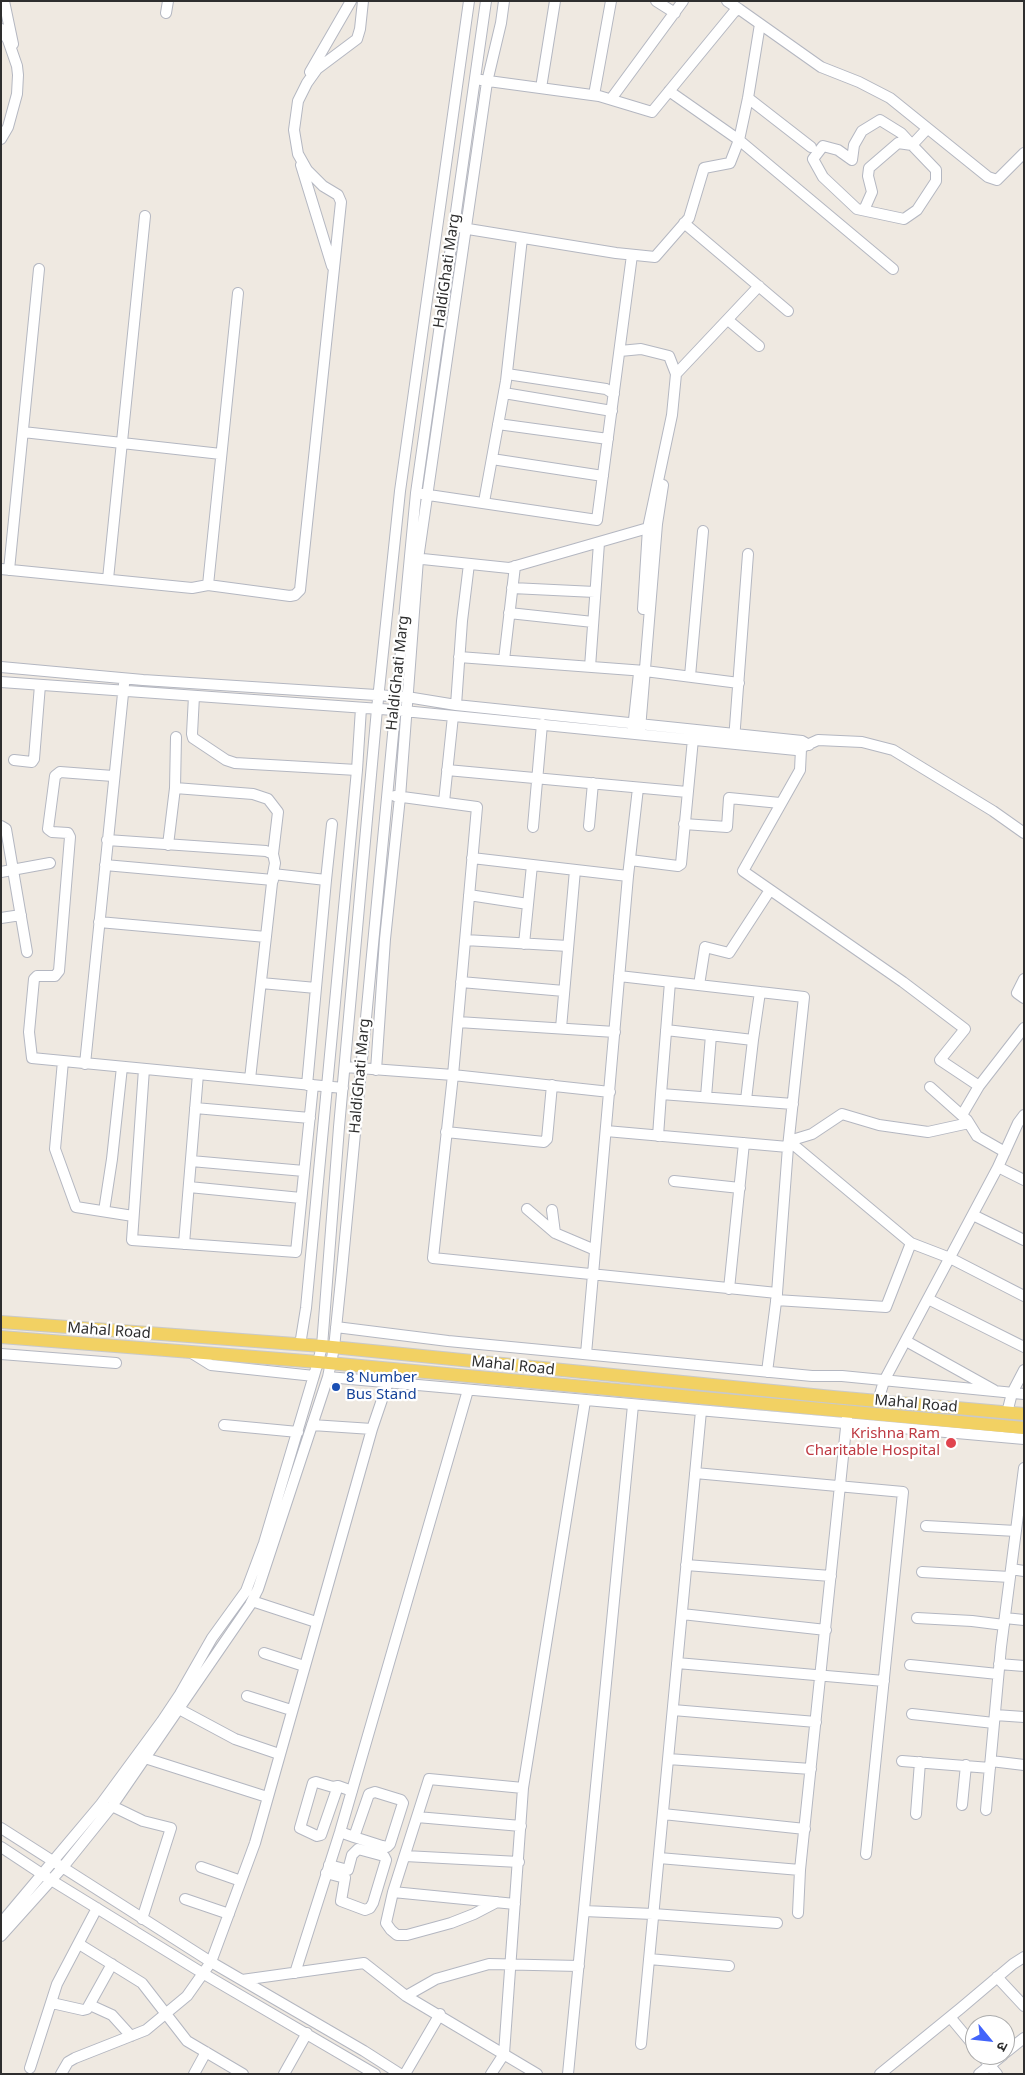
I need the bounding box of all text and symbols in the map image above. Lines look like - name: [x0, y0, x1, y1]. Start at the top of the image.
- street label: HaldiGhati Marg: [430, 213, 464, 329]
- street label: HaldiGhati Marg: [383, 615, 413, 731]
- street label: HaldiGhati Marg: [346, 1018, 374, 1134]
- street label: Mahal Road: [67, 1319, 151, 1343]
- street label: Mahal Road: [471, 1353, 555, 1379]
- place label: 8 Number Bus Stand: [346, 1369, 417, 1404]
- marker: 8 Number Bus Stand: [330, 1381, 342, 1393]
- street label: Mahal Road: [874, 1391, 958, 1417]
- place label: Krishna Ram Charitable Hospital: [805, 1425, 940, 1460]
- marker: Krishna Ram Charitable Hospital: [944, 1436, 958, 1450]
- north arrow: [965, 2015, 1015, 2065]
- text: उ: [992, 2039, 1013, 2055]

